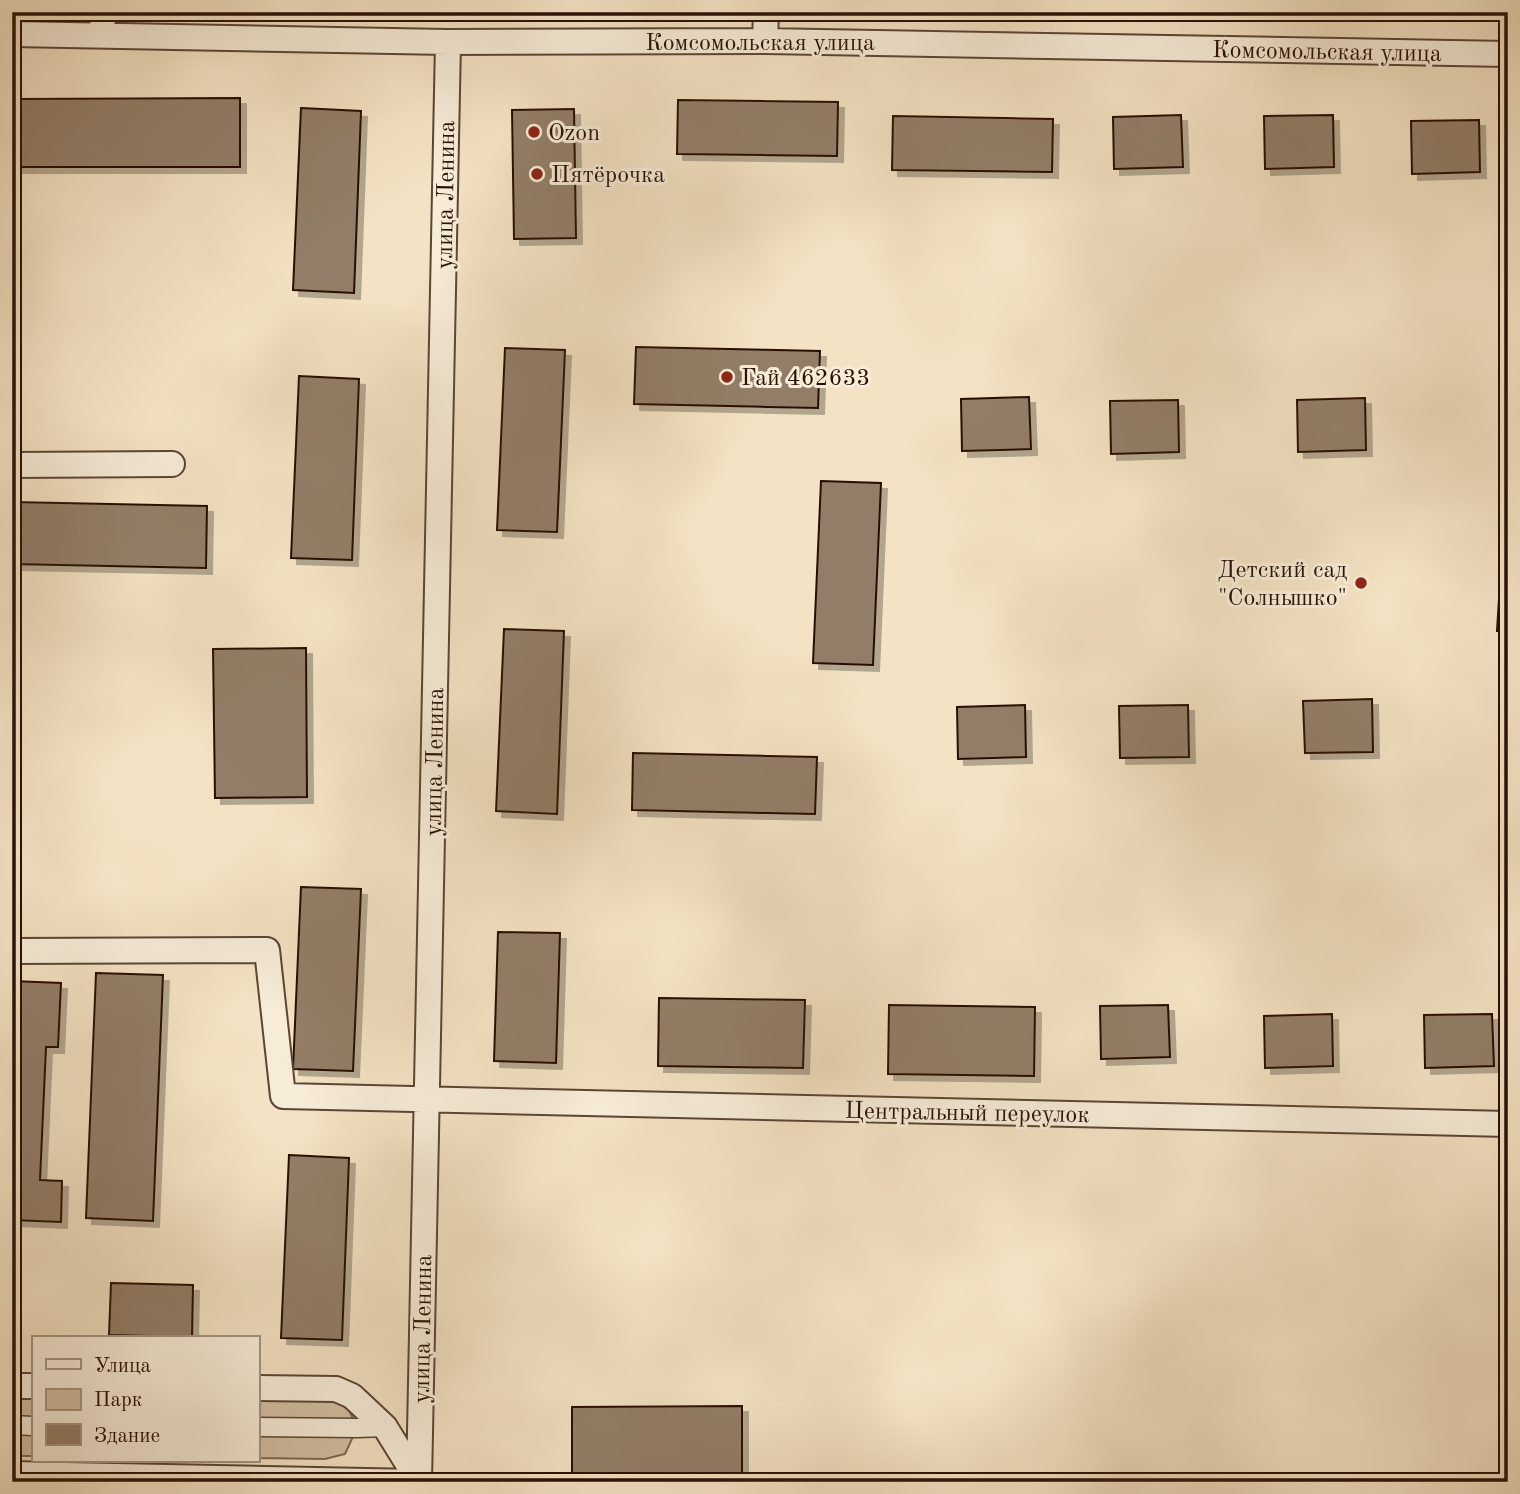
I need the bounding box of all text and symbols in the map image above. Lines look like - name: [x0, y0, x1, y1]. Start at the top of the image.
- street label: Комсомольская улица: [645, 32, 875, 56]
- street label: Комсомольская улица: [1212, 39, 1442, 67]
- street label: улица Ленина: [434, 120, 460, 270]
- place label: Ozon: [548, 122, 600, 146]
- marker: Ozon: [526, 124, 542, 140]
- place label: Пятёрочка: [551, 164, 665, 188]
- marker: Пятёрочка: [529, 166, 545, 182]
- place label: Гай 462633: [741, 367, 870, 391]
- marker: Гай 462633: [719, 369, 735, 385]
- place label: Детский сад "Солнышко": [1218, 559, 1347, 611]
- marker: Детский сад "Солнышко": [1353, 575, 1369, 591]
- street label: улица Ленина: [423, 687, 449, 837]
- street label: Центральный переулок: [844, 1100, 1090, 1128]
- street label: улица Ленина: [411, 1254, 437, 1404]
- legend: [32, 1336, 259, 1462]
- text: Улица: [94, 1356, 151, 1377]
- text: Парк: [94, 1390, 143, 1411]
- text: Здание: [94, 1426, 160, 1447]

